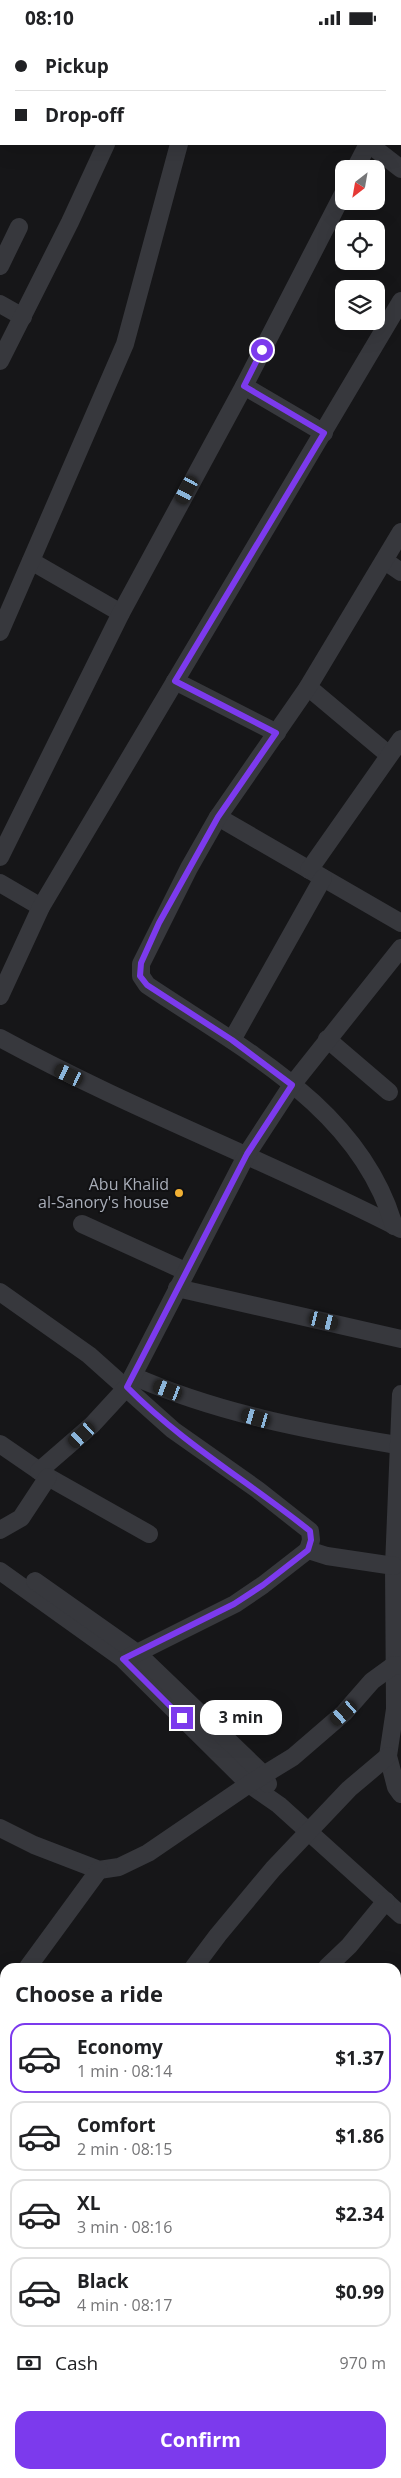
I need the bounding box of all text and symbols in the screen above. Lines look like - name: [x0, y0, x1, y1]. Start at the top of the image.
- text: 08:10: [25, 5, 74, 31]
- text: Pickup: [45, 53, 109, 79]
- text: Drop-off: [45, 102, 124, 128]
- north arrow: [335, 160, 385, 210]
- map controls: [335, 160, 385, 330]
- button: locate: [335, 220, 385, 270]
- button: layers: [335, 280, 385, 330]
- route start: [251, 339, 273, 361]
- car: [173, 473, 200, 507]
- car: [52, 1062, 85, 1088]
- place label: Abu Khalid al-Sanory's house: [38, 1173, 169, 1213]
- marker: Abu Khalid al-Sanory's house: [173, 1187, 185, 1199]
- car: [307, 1310, 340, 1332]
- car: [151, 1378, 184, 1402]
- car: [239, 1407, 272, 1429]
- car: [65, 1419, 98, 1451]
- car: [327, 1697, 360, 1729]
- callout: 3 min: [200, 1701, 282, 1735]
- text: 3 min: [219, 1706, 263, 1728]
- route end: [171, 1707, 193, 1729]
- text: Choose a ride: [15, 1978, 163, 2008]
- text: Economy: [77, 2034, 163, 2060]
- icon: car: [17, 2036, 62, 2081]
- text: $1.37: [335, 2045, 384, 2071]
- text: 1 min · 08:14: [77, 2060, 172, 2082]
- text: Comfort: [77, 2112, 156, 2138]
- icon: car: [17, 2114, 62, 2159]
- text: $1.86: [335, 2123, 384, 2149]
- text: 2 min · 08:15: [77, 2138, 172, 2160]
- text: XL: [77, 2190, 100, 2216]
- icon: car: [17, 2192, 62, 2237]
- text: $2.34: [335, 2201, 384, 2227]
- text: 3 min · 08:16: [77, 2216, 172, 2238]
- text: Black: [77, 2268, 129, 2294]
- icon: car: [17, 2270, 62, 2315]
- text: $0.99: [335, 2279, 384, 2305]
- text: 4 min · 08:17: [77, 2294, 172, 2316]
- icon: cash: [15, 2349, 43, 2377]
- text: Cash: [55, 2350, 98, 2376]
- text: 970 m: [340, 2352, 386, 2374]
- button: Confirm: [15, 2411, 386, 2469]

